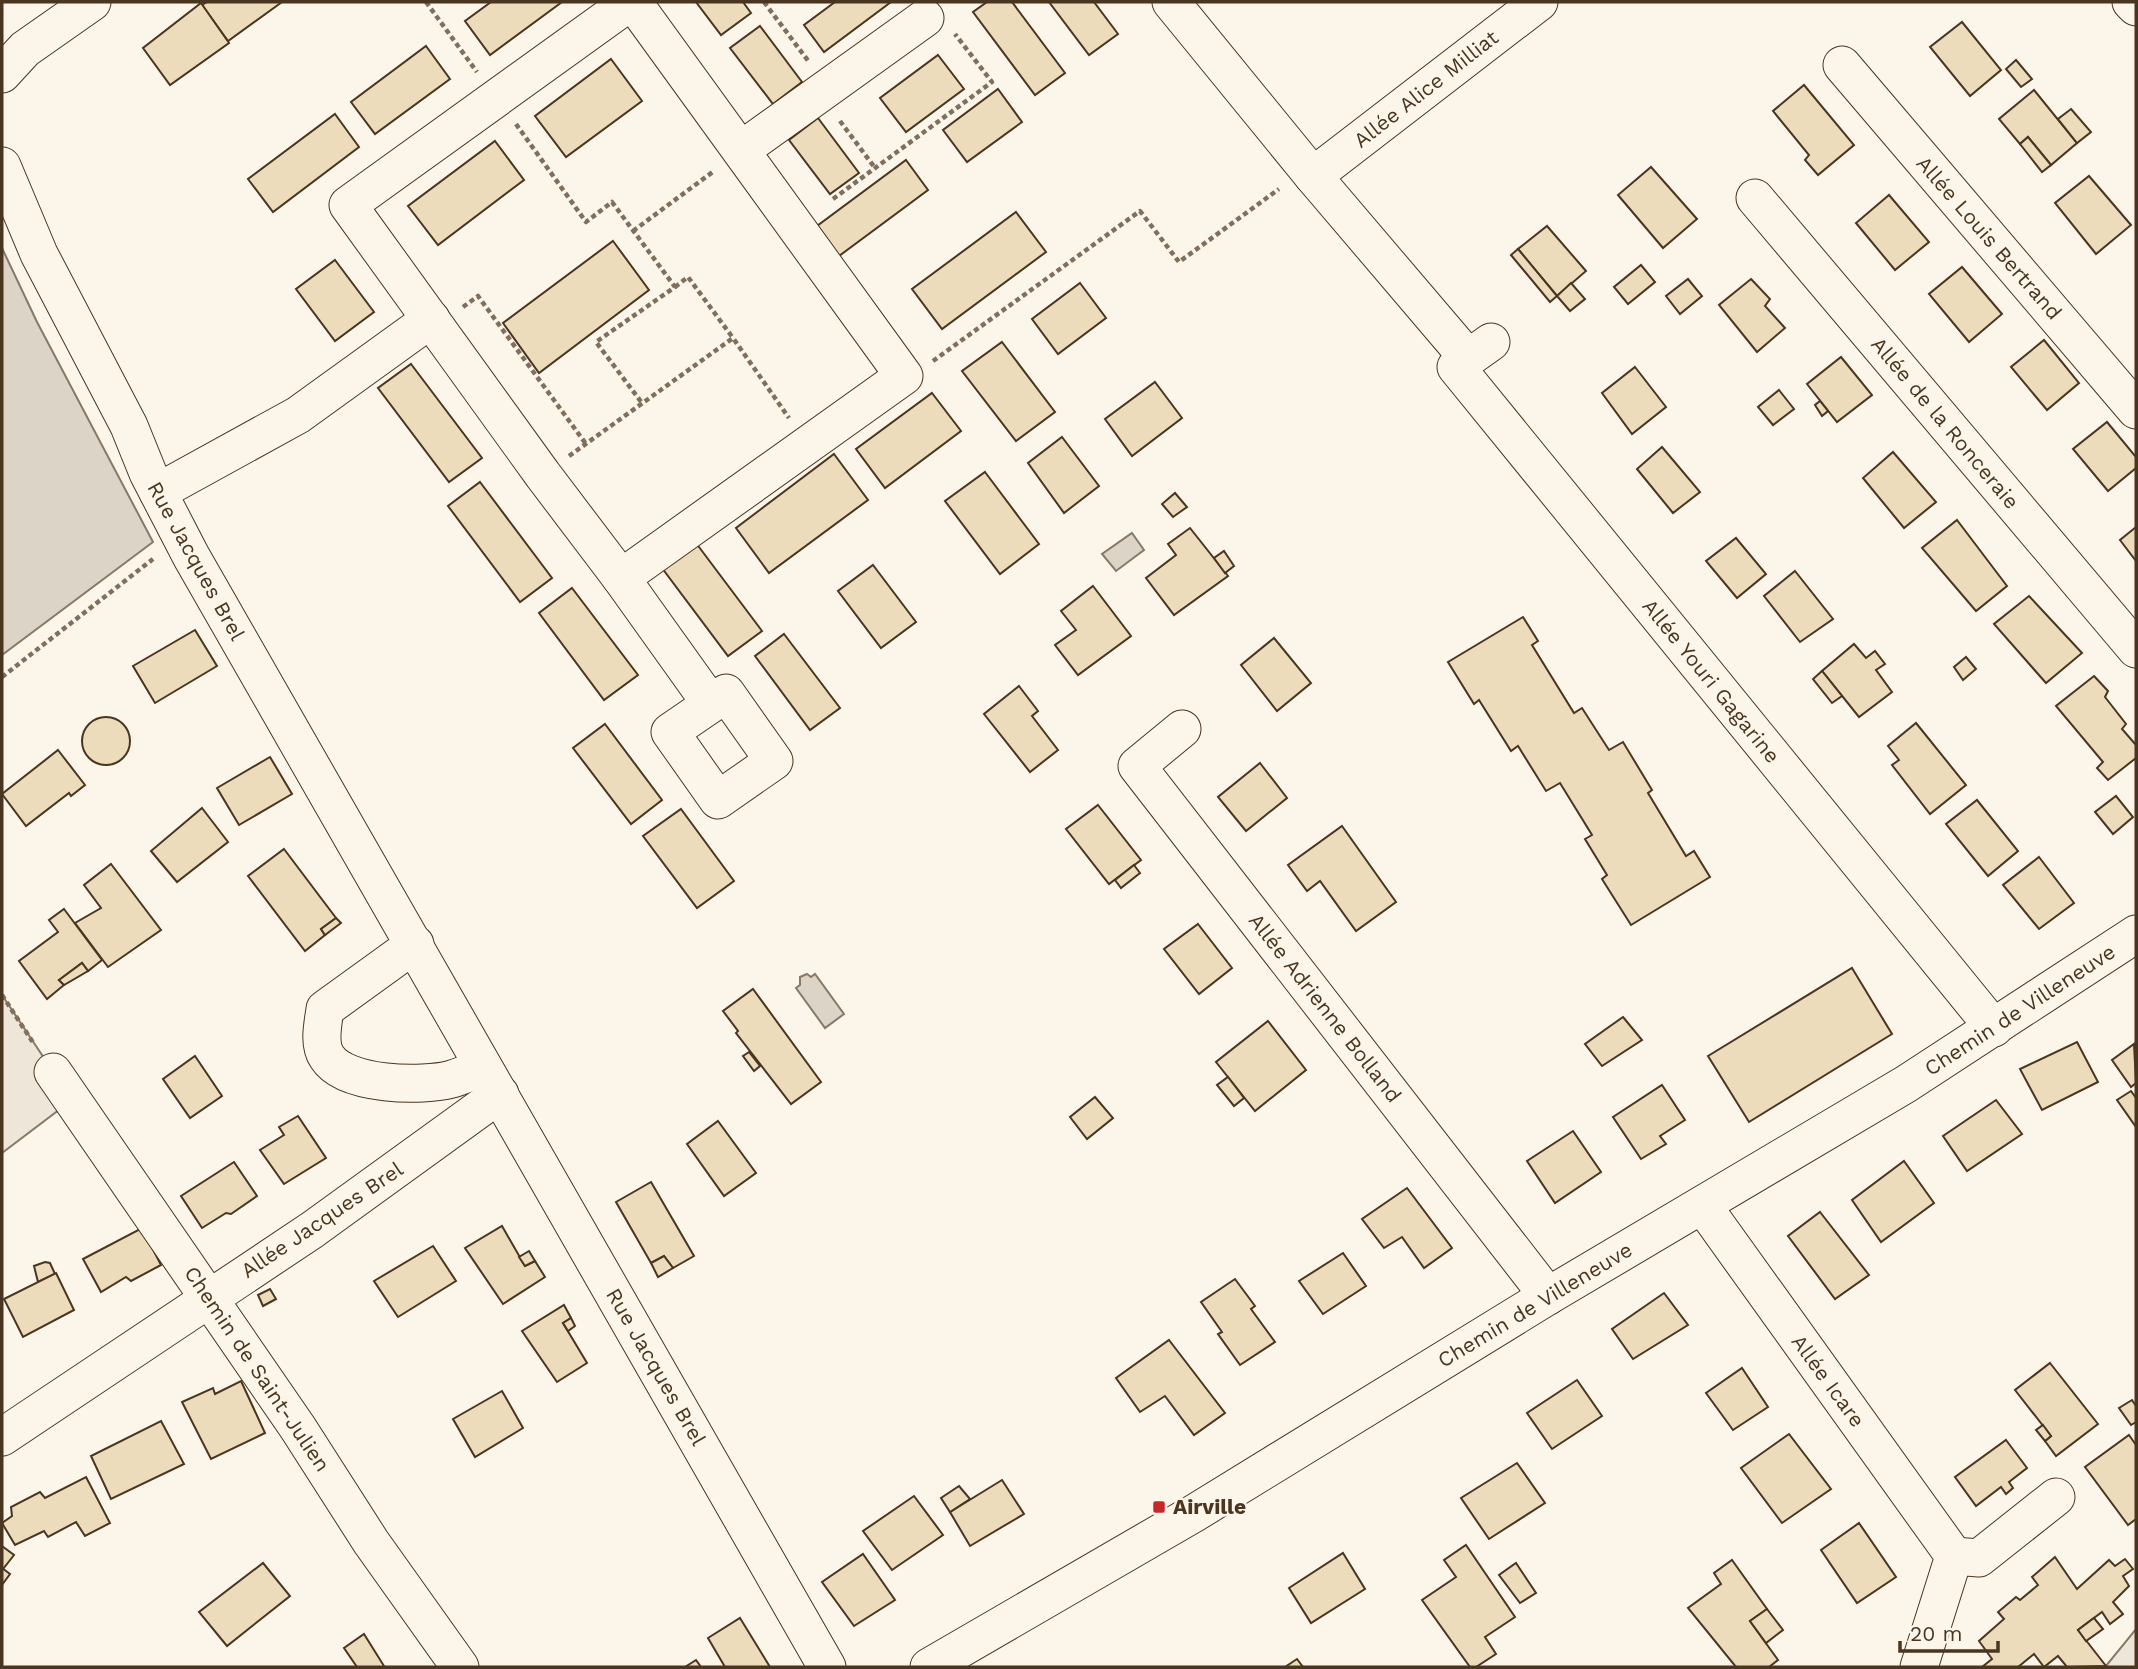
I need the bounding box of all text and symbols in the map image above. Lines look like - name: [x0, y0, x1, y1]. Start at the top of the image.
- street label: Allée Alice Milliat: [1348, 24, 1503, 153]
- street label: Allée Louis Bertrand: [1912, 151, 2067, 325]
- street label: Allée de la Ronceraie: [1866, 332, 2025, 514]
- street label: Rue Jacques Brel: [142, 477, 251, 645]
- street label: Allée Youri Gagarine: [1637, 594, 1785, 768]
- street label: Allée Adrienne Bolland: [1244, 908, 1407, 1107]
- street label: Chemin de Villeneuve: [1920, 939, 2120, 1081]
- street label: Allée Jacques Brel: [236, 1156, 408, 1283]
- street label: Chemin de Villeneuve: [1433, 1237, 1636, 1373]
- street label: Chemin de Saint-Julien: [179, 1261, 336, 1476]
- street label: Rue Jacques Brel: [601, 1284, 712, 1450]
- street label: Allée Icare: [1787, 1330, 1870, 1432]
- place label: Airville: [1173, 1494, 1246, 1519]
- marker: Airville: [1151, 1499, 1167, 1515]
- scale bar: [1900, 1610, 1998, 1654]
- text: 20 m: [1910, 1621, 1962, 1646]

